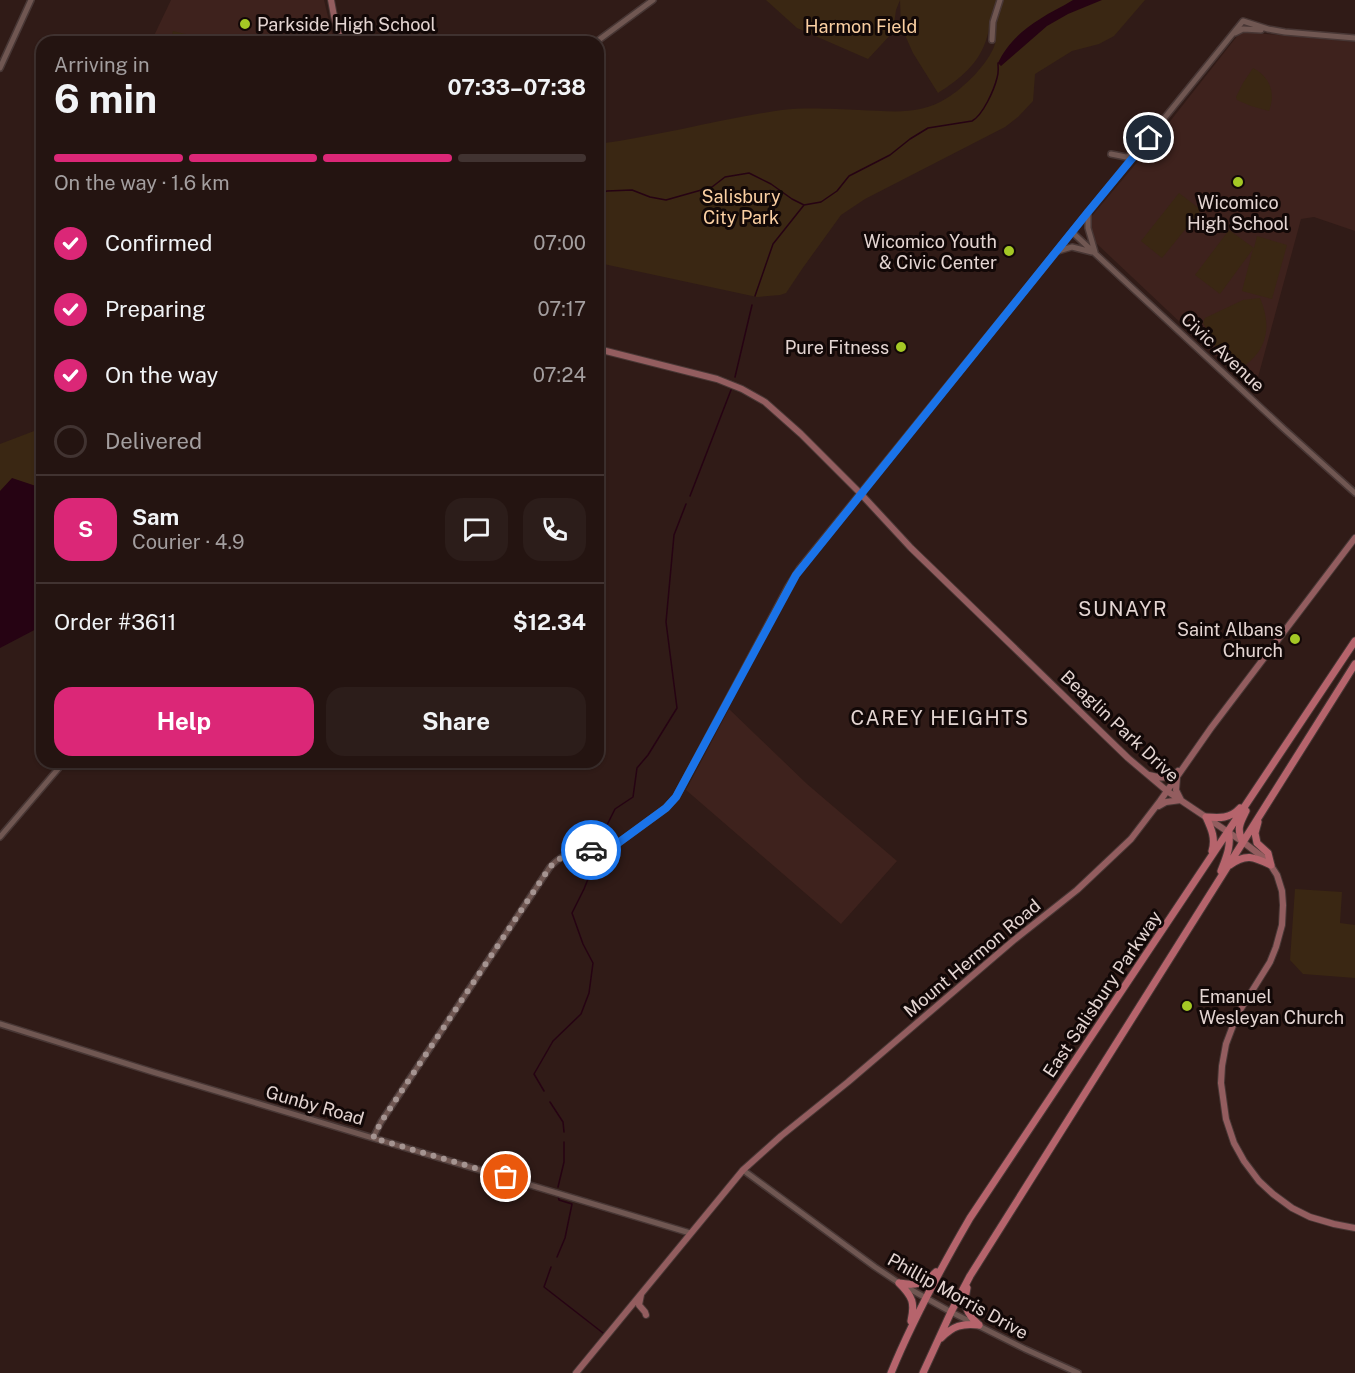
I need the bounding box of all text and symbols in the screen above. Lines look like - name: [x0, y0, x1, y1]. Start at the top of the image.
- place label: Parkside High School: [257, 14, 436, 35]
- park label: Harmon Field: [805, 16, 917, 37]
- marker: Parkside High School: [238, 17, 252, 31]
- text: Arriving in: [54, 53, 149, 77]
- text: 07:33–07:38: [447, 74, 586, 100]
- text: 6 min: [54, 76, 157, 122]
- pin: [1123, 112, 1174, 163]
- icon: home: [1132, 121, 1165, 154]
- text: On the way · 1.6 km: [54, 171, 230, 195]
- marker: Wicomico High School: [1231, 175, 1245, 189]
- park label: Salisbury City Park: [701, 186, 781, 228]
- place label: Wicomico High School: [1187, 192, 1289, 234]
- icon: check: [54, 227, 87, 260]
- text: Confirmed: [105, 230, 212, 256]
- text: 07:00: [533, 231, 586, 255]
- place label: Wicomico Youth & Civic Center: [864, 231, 997, 273]
- marker: Wicomico Youth & Civic Center: [1002, 244, 1016, 258]
- icon: check: [54, 293, 87, 326]
- text: Preparing: [105, 296, 206, 322]
- text: 07:17: [537, 297, 586, 321]
- street label: Civic Avenue: [1177, 308, 1269, 396]
- place label: Pure Fitness: [785, 337, 889, 358]
- marker: Pure Fitness: [894, 340, 908, 354]
- icon: check: [54, 359, 87, 392]
- text: On the way: [105, 362, 218, 388]
- text: 07:24: [533, 363, 586, 387]
- text: Delivered: [105, 428, 202, 454]
- button: chat: [445, 498, 508, 561]
- button: phone: [523, 498, 586, 561]
- text: Sam: [132, 504, 179, 530]
- text: S: [78, 516, 93, 542]
- text: Courier · 4.9: [132, 530, 244, 554]
- district label: SUNAYR: [1078, 597, 1168, 621]
- text: Order #3611: [54, 609, 177, 635]
- text: $12.34: [513, 609, 586, 635]
- place label: Saint Albans Church: [1177, 619, 1283, 661]
- marker: Saint Albans Church: [1288, 632, 1302, 646]
- street label: Beaglin Park Drive: [1057, 666, 1183, 786]
- button: Help: [54, 687, 314, 756]
- button: Share: [326, 687, 586, 756]
- district label: CAREY HEIGHTS: [850, 706, 1030, 730]
- courier: [561, 820, 621, 880]
- icon: car: [575, 834, 608, 867]
- street label: Mount Hermon Road: [899, 895, 1045, 1021]
- street label: East Salisbury Parkway: [1038, 906, 1166, 1081]
- place label: Emanuel Wesleyan Church: [1199, 986, 1344, 1028]
- marker: Emanuel Wesleyan Church: [1180, 999, 1194, 1013]
- street label: Gunby Road: [263, 1081, 367, 1129]
- pin: [480, 1151, 531, 1202]
- icon: bag: [489, 1160, 522, 1193]
- street label: Phillip Morris Drive: [884, 1249, 1032, 1343]

